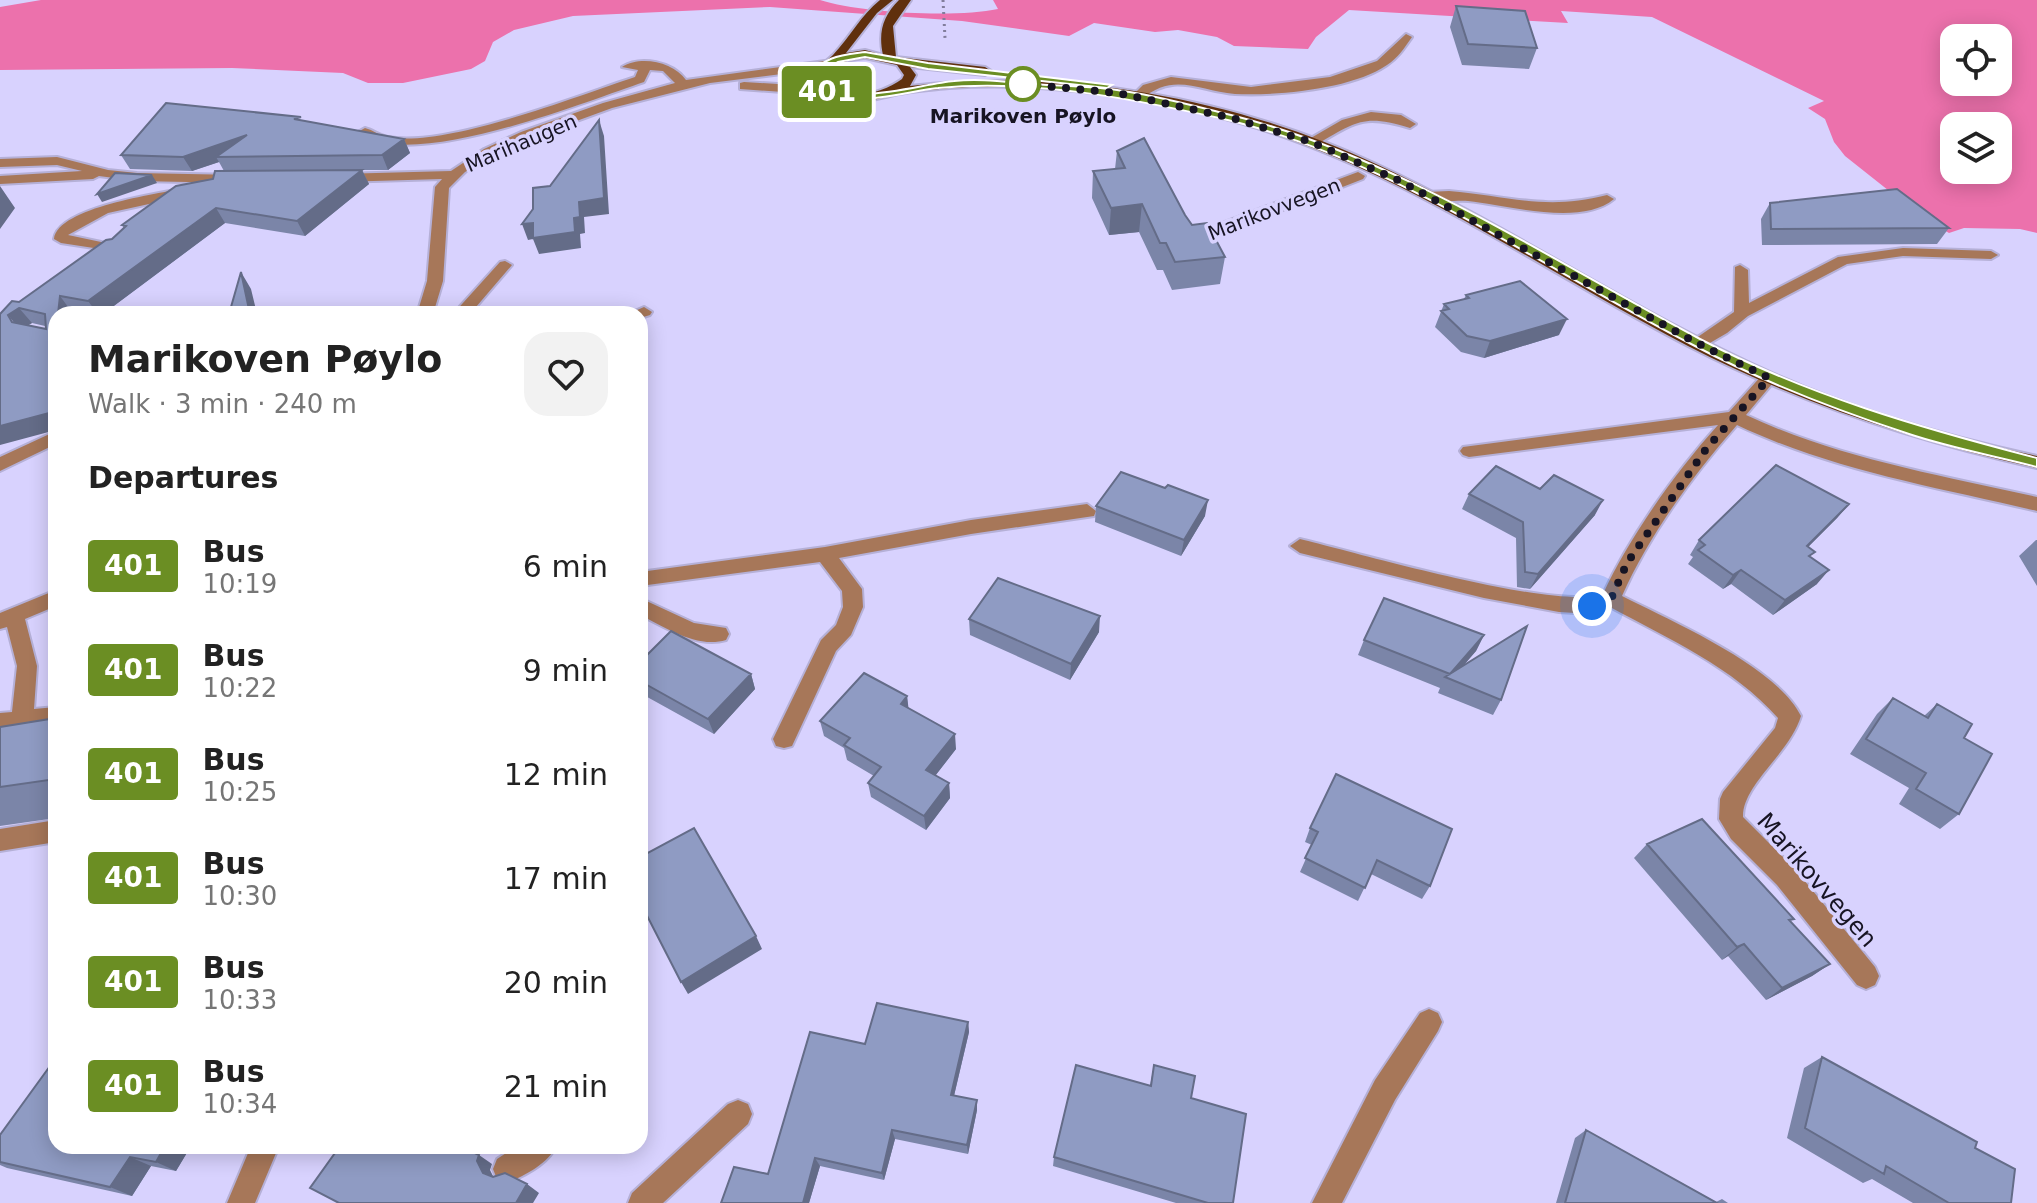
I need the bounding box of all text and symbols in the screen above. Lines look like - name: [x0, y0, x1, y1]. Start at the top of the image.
- map controls: [1940, 24, 2012, 184]
- button: locate: [1940, 24, 2012, 96]
- line badge: 401: [781, 66, 873, 118]
- marker: Marikoven Pøylo: [1006, 67, 1040, 101]
- text: 401: [798, 75, 856, 108]
- place label: Marikoven Pøylo: [930, 104, 1116, 128]
- street label: Marihaugen: [462, 109, 580, 177]
- button: layers: [1940, 112, 2012, 184]
- street label: Marikovvegen: [1204, 173, 1344, 245]
- button: heart: [524, 332, 608, 416]
- text: Marikoven Pøylo: [88, 337, 442, 381]
- text: Walk · 3 min · 240 m: [88, 389, 357, 419]
- text: Departures: [88, 460, 278, 495]
- text: Bus: [202, 534, 265, 569]
- text: 401: [104, 549, 162, 582]
- text: 6 min: [523, 549, 608, 584]
- text: 10:19: [202, 569, 277, 599]
- your location: [1572, 586, 1612, 626]
- text: Bus: [202, 638, 265, 673]
- text: 401: [104, 653, 162, 686]
- text: 9 min: [523, 653, 608, 688]
- text: 10:22: [202, 673, 277, 703]
- text: Bus: [202, 742, 265, 777]
- text: 401: [104, 757, 162, 790]
- text: 12 min: [504, 757, 608, 792]
- text: 10:25: [202, 777, 277, 807]
- street label: Marikovvegen: [1751, 807, 1883, 953]
- text: Bus: [202, 846, 265, 881]
- text: 401: [104, 861, 162, 894]
- text: 17 min: [504, 861, 608, 896]
- text: 10:30: [202, 881, 277, 911]
- text: Bus: [202, 950, 265, 985]
- text: 401: [104, 965, 162, 998]
- text: 20 min: [504, 965, 608, 1000]
- text: 10:33: [202, 985, 277, 1015]
- text: Bus: [202, 1054, 265, 1089]
- text: 401: [104, 1069, 162, 1102]
- text: 21 min: [504, 1069, 608, 1104]
- text: 10:34: [202, 1089, 277, 1119]

